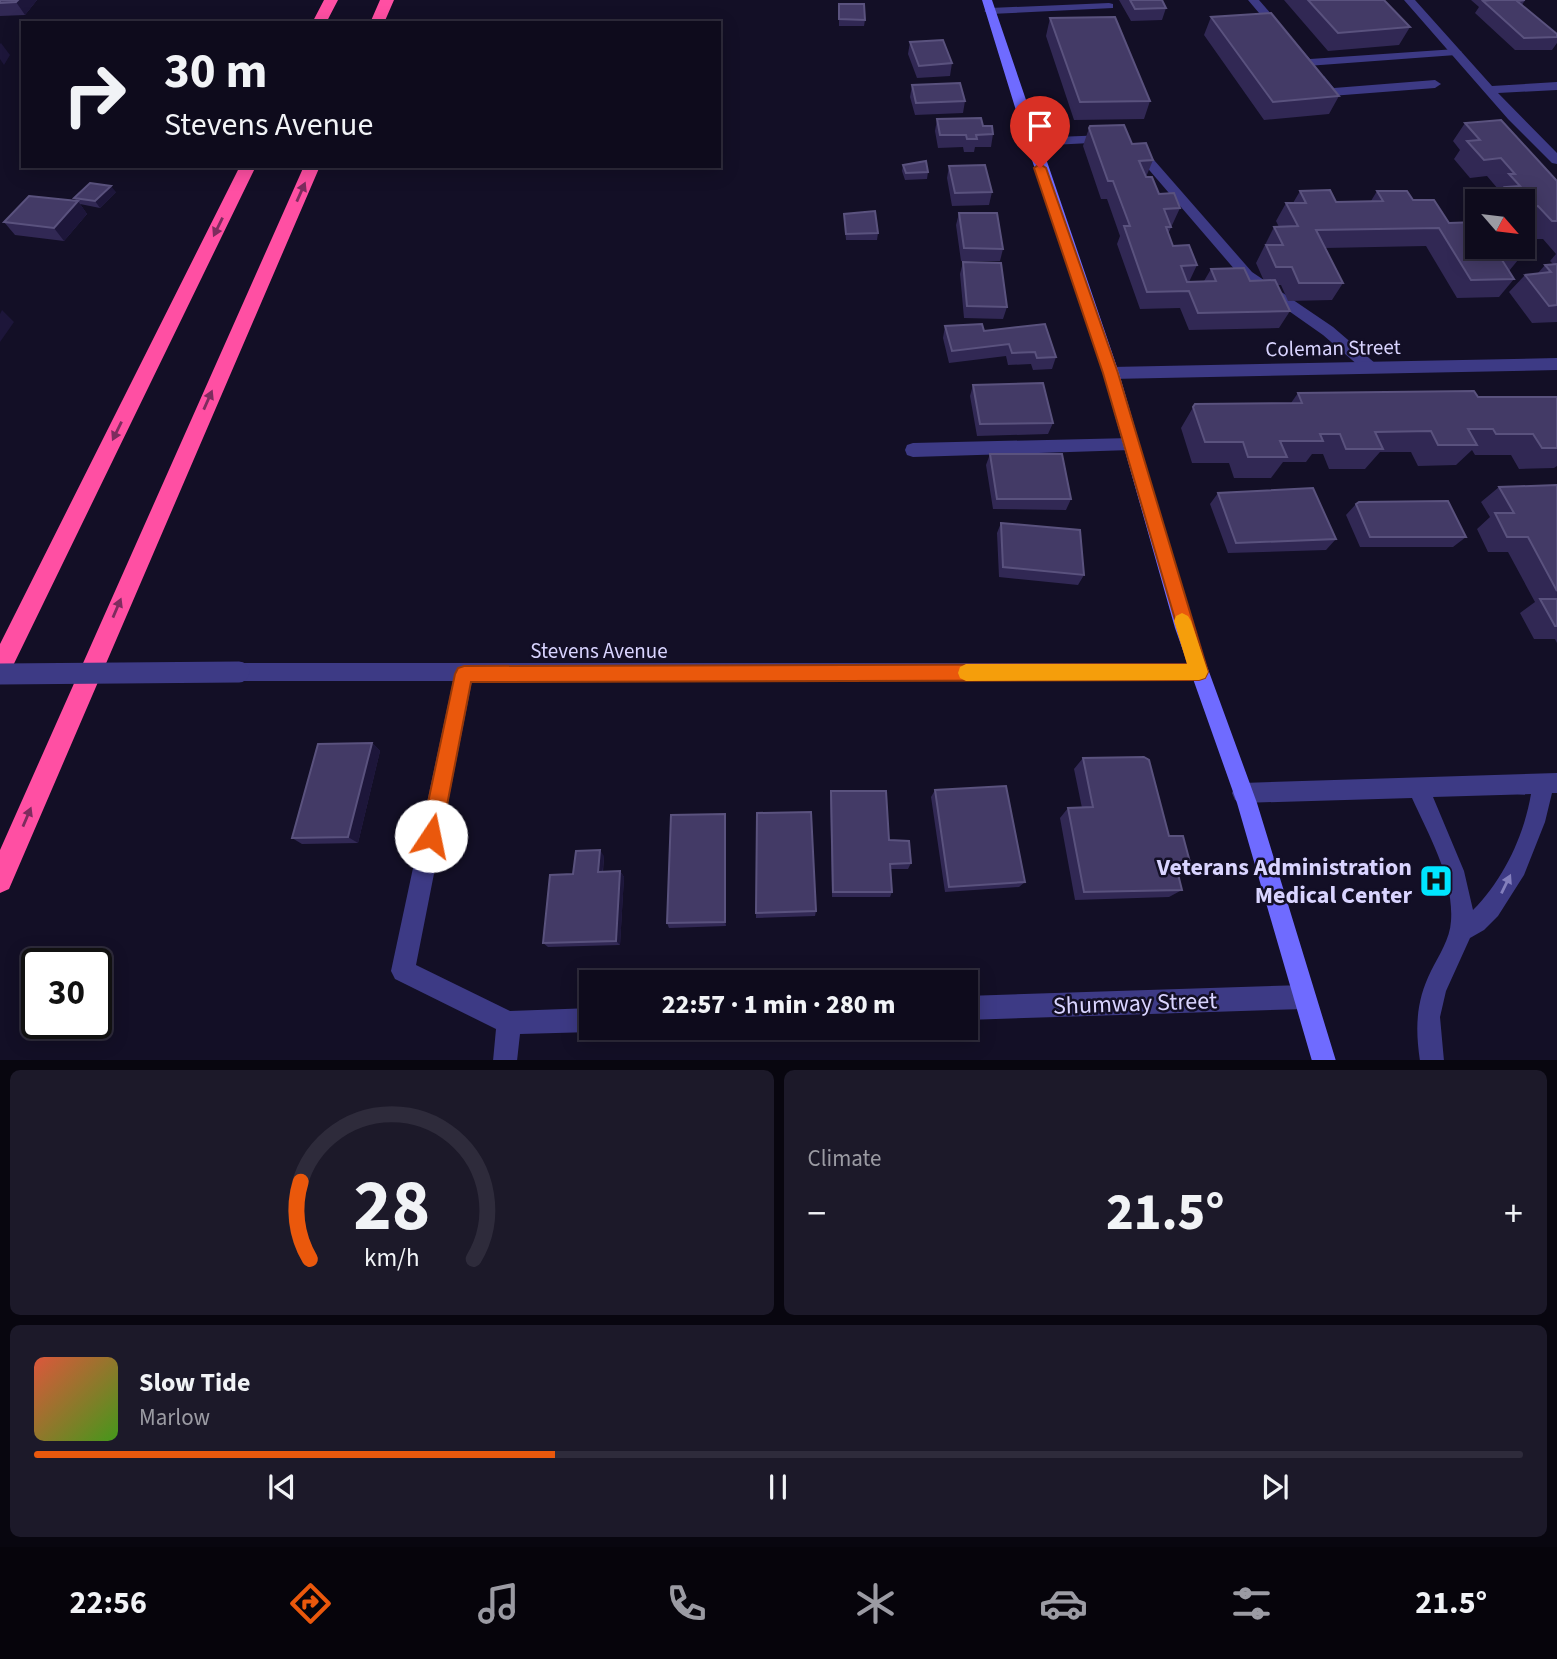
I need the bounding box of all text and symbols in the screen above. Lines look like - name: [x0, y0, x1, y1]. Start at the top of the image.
- text: 30 m: [164, 37, 268, 107]
- icon: right: [49, 49, 140, 140]
- pin: [1010, 96, 1070, 168]
- text: Stevens Avenue: [164, 102, 373, 148]
- icon: arrive: [1021, 107, 1059, 145]
- one-way arrow: [295, 182, 307, 202]
- north arrow: [1465, 189, 1535, 259]
- map controls: [1465, 189, 1535, 259]
- one-way arrow: [212, 217, 223, 237]
- street label: Coleman Street: [1265, 332, 1401, 364]
- one-way arrow: [202, 390, 214, 410]
- one-way arrow: [111, 421, 122, 441]
- one-way arrow: [111, 598, 123, 618]
- street label: Stevens Avenue: [530, 636, 668, 666]
- position arrow: [394, 799, 468, 873]
- one-way arrow: [21, 807, 33, 827]
- place label: Veterans Administration Medical Center: [1156, 850, 1412, 913]
- hospital icon: Veterans Administration Medical Center: [1417, 862, 1455, 900]
- one-way arrow: [1501, 874, 1512, 894]
- speed limit sign: 30: [21, 948, 112, 1039]
- street label: Shumway Street: [1052, 983, 1218, 1024]
- text: 22:57 · 1 min · 280 m: [662, 986, 895, 1023]
- text: Climate: [808, 1142, 881, 1175]
- text: 28: [353, 1154, 430, 1258]
- text: 21.5°: [1106, 1176, 1225, 1250]
- text: −: [808, 1187, 826, 1241]
- text: +: [1504, 1187, 1523, 1241]
- text: km/h: [364, 1239, 420, 1275]
- text: Slow Tide: [139, 1364, 250, 1401]
- text: Marlow: [139, 1401, 210, 1434]
- icon: previous: [263, 1468, 301, 1506]
- icon: pause: [759, 1468, 797, 1506]
- icon: next: [1256, 1468, 1294, 1506]
- icon: directions: [286, 1579, 335, 1628]
- icon: music: [474, 1579, 523, 1628]
- icon: phone: [662, 1579, 711, 1628]
- icon: climate: [851, 1579, 900, 1628]
- icon: car: [1039, 1579, 1088, 1628]
- icon: filters: [1227, 1579, 1276, 1628]
- text: 22:56: [70, 1580, 147, 1626]
- text: 21.5°: [1415, 1580, 1487, 1626]

